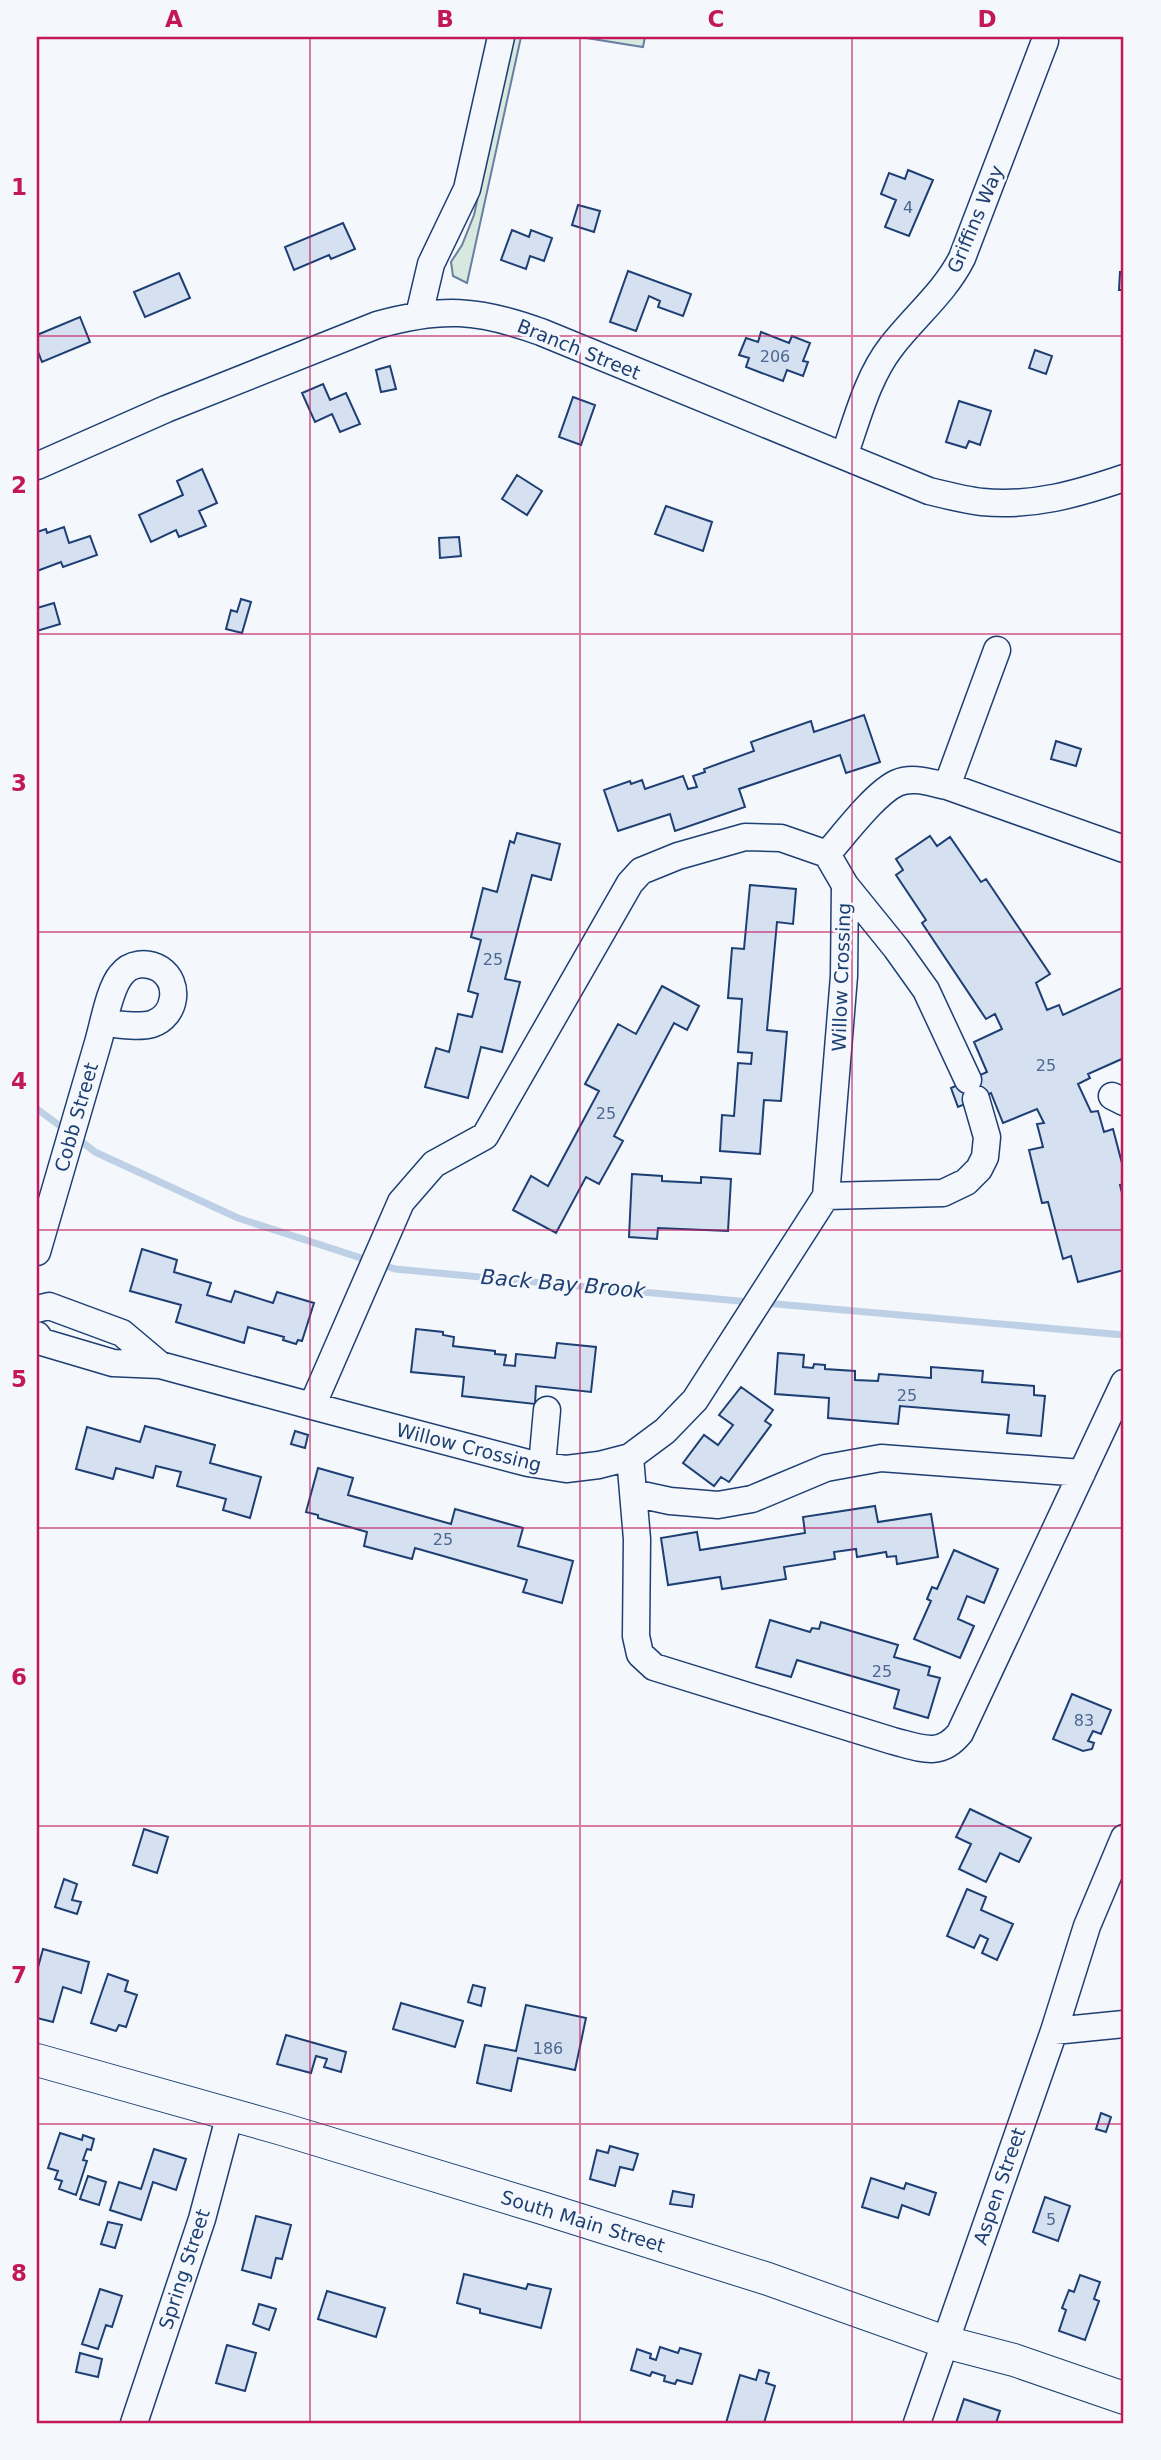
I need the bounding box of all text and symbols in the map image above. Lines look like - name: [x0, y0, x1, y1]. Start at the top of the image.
- text: A: [165, 6, 183, 32]
- text: B: [436, 6, 454, 32]
- text: C: [708, 6, 724, 32]
- text: D: [977, 6, 997, 32]
- street label: Griffins Way: [942, 162, 1008, 276]
- text: 1: [11, 174, 27, 200]
- house number: 4: [903, 198, 913, 217]
- street label: Branch Street: [514, 314, 644, 384]
- house number: 206: [760, 347, 790, 366]
- text: 2: [11, 472, 27, 498]
- text: 3: [11, 770, 27, 796]
- street label: Willow Crossing: [827, 902, 855, 1052]
- house number: 25: [483, 950, 503, 969]
- house number: 25: [1036, 1056, 1056, 1075]
- street label: Cobb Street: [50, 1060, 102, 1174]
- text: 4: [11, 1068, 27, 1094]
- house number: 25: [596, 1104, 616, 1123]
- water label: Back Bay Brook: [480, 1265, 647, 1303]
- text: 5: [11, 1366, 27, 1392]
- house number: 25: [897, 1386, 917, 1405]
- street label: Willow Crossing: [394, 1418, 544, 1476]
- house number: 25: [433, 1530, 453, 1549]
- house number: 25: [872, 1662, 892, 1681]
- text: 6: [11, 1664, 27, 1690]
- house number: 83: [1074, 1711, 1094, 1730]
- text: 7: [11, 1962, 27, 1988]
- house number: 186: [533, 2039, 563, 2058]
- street label: Aspen Street: [969, 2125, 1029, 2247]
- street label: South Main Street: [498, 2186, 668, 2256]
- street label: Spring Street: [154, 2206, 214, 2332]
- house number: 5: [1046, 2210, 1056, 2229]
- text: 8: [11, 2260, 27, 2286]

